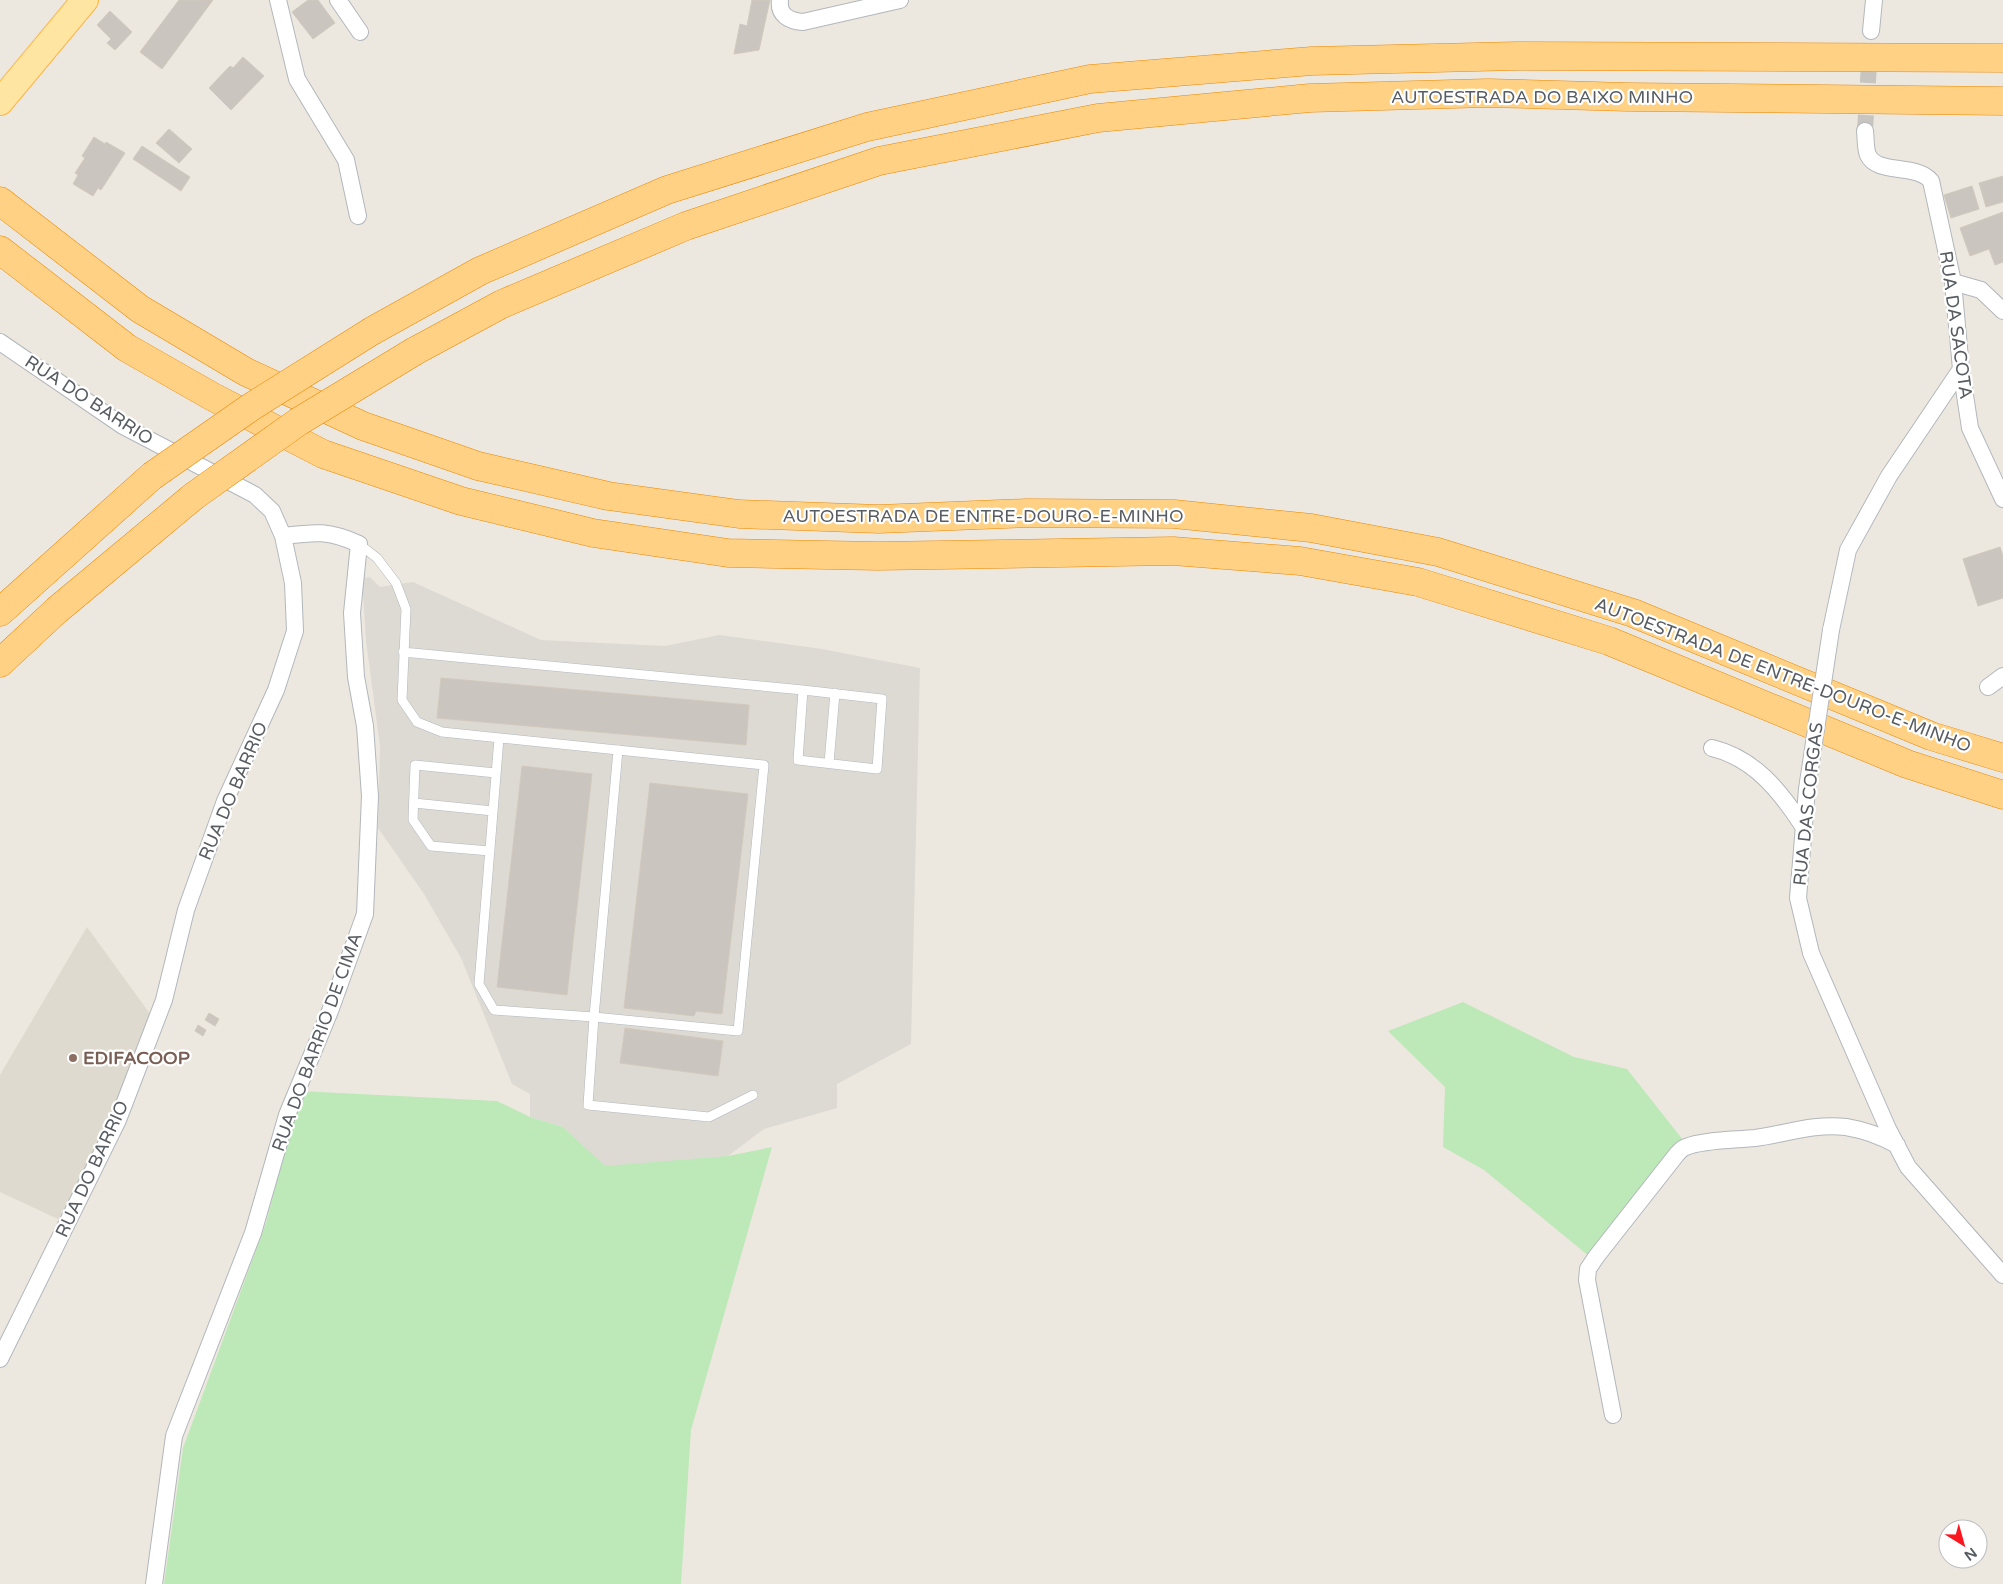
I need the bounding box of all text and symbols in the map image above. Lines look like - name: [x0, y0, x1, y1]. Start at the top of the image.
- street label: AUTOESTRADA DO BAIXO MINHO: [1391, 86, 1693, 108]
- street label: RUA DA SACOTA: [1935, 250, 1977, 400]
- street label: RUA DO BARRIO: [21, 350, 157, 450]
- street label: AUTOESTRADA DE ENTRE-DOURO-E-MINHO: [782, 505, 1184, 527]
- street label: AUTOESTRADA DE ENTRE-DOURO-E-MINHO: [1592, 593, 1974, 757]
- street label: RUA DO BARRIO: [194, 718, 272, 864]
- street label: RUA DAS CORGAS: [1788, 721, 1828, 887]
- street label: RUA DO BARRIO DE CIMA: [267, 930, 367, 1154]
- place label: EDIFACOOP: [83, 1047, 190, 1069]
- marker: EDIFACOOP: [67, 1052, 79, 1064]
- street label: RUA DO BARRIO: [51, 1097, 133, 1241]
- north arrow: [1938, 1519, 1988, 1569]
- text: N: [1961, 1544, 1980, 1564]

